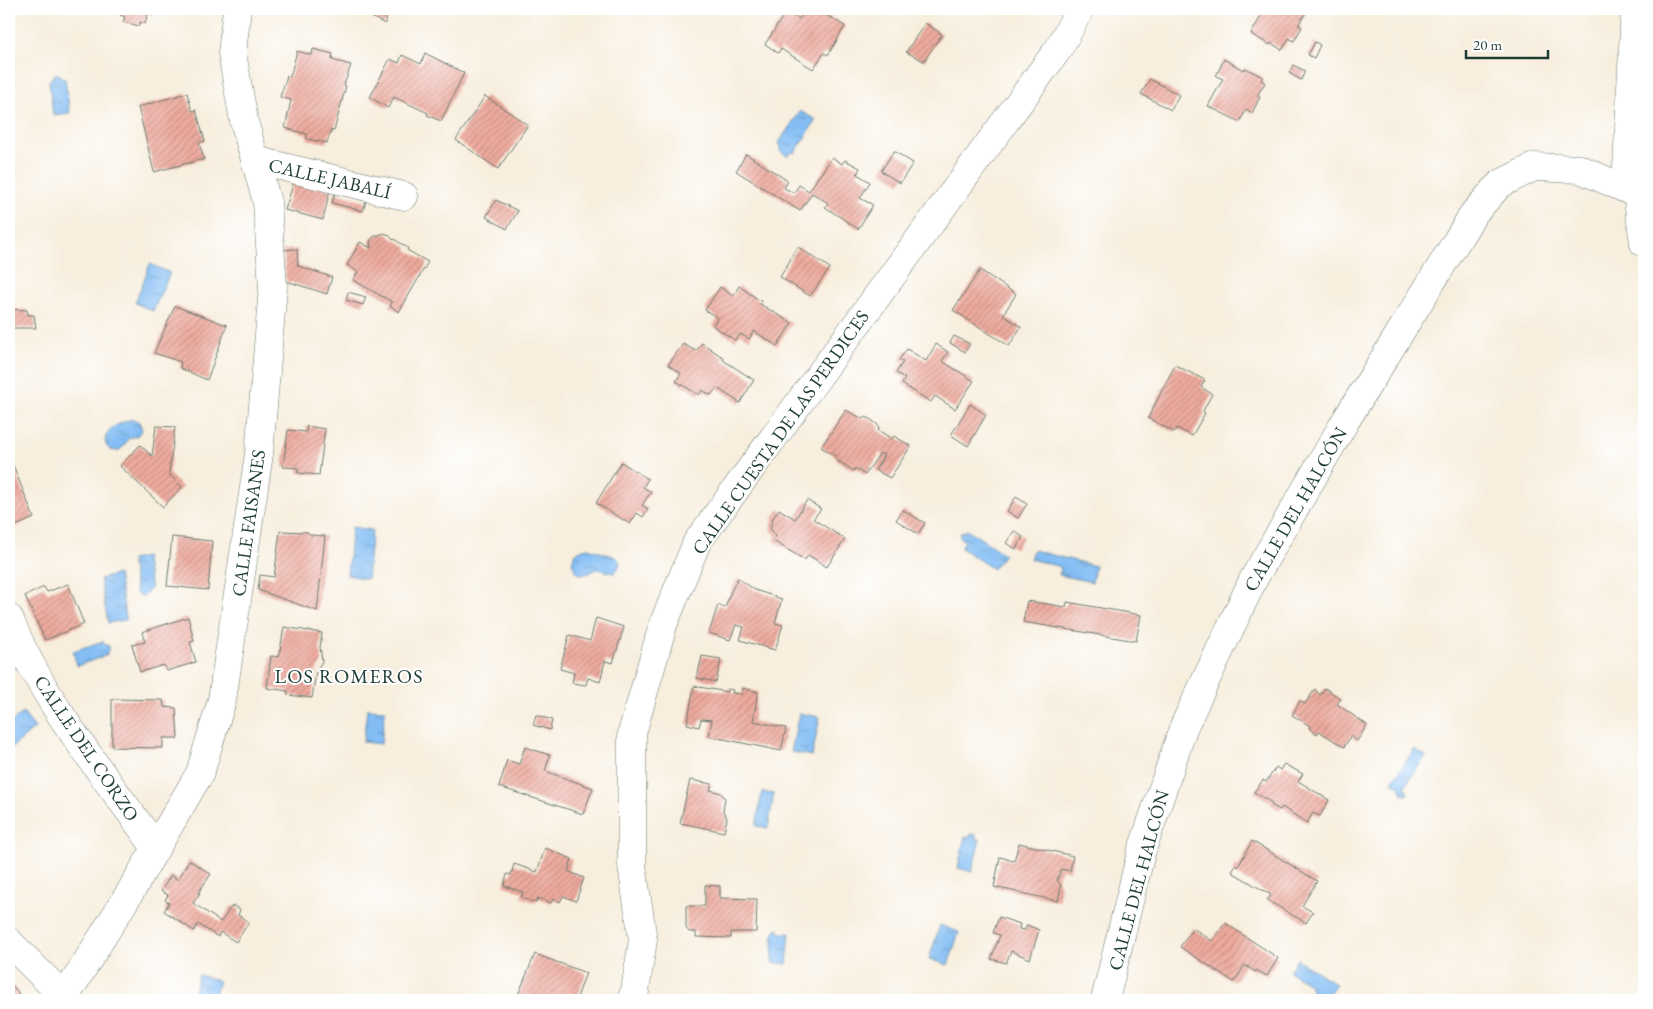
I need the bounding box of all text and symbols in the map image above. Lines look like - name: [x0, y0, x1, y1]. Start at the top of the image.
- scale bar: [1466, 28, 1548, 60]
- text: 20 m: [1473, 35, 1502, 54]
- street label: CALLE JABALÍ: [266, 152, 394, 205]
- street label: CALLE CUESTA DE LAS PERDICES: [686, 305, 875, 559]
- street label: CALLE DEL HALCÓN: [1238, 422, 1353, 596]
- street label: CALLE FAISANES: [226, 448, 271, 598]
- district label: LOS ROMEROS: [275, 663, 423, 689]
- street label: CALLE DEL CORZO: [28, 670, 145, 826]
- street label: CALLE DEL HALCÓN: [1102, 787, 1175, 973]

